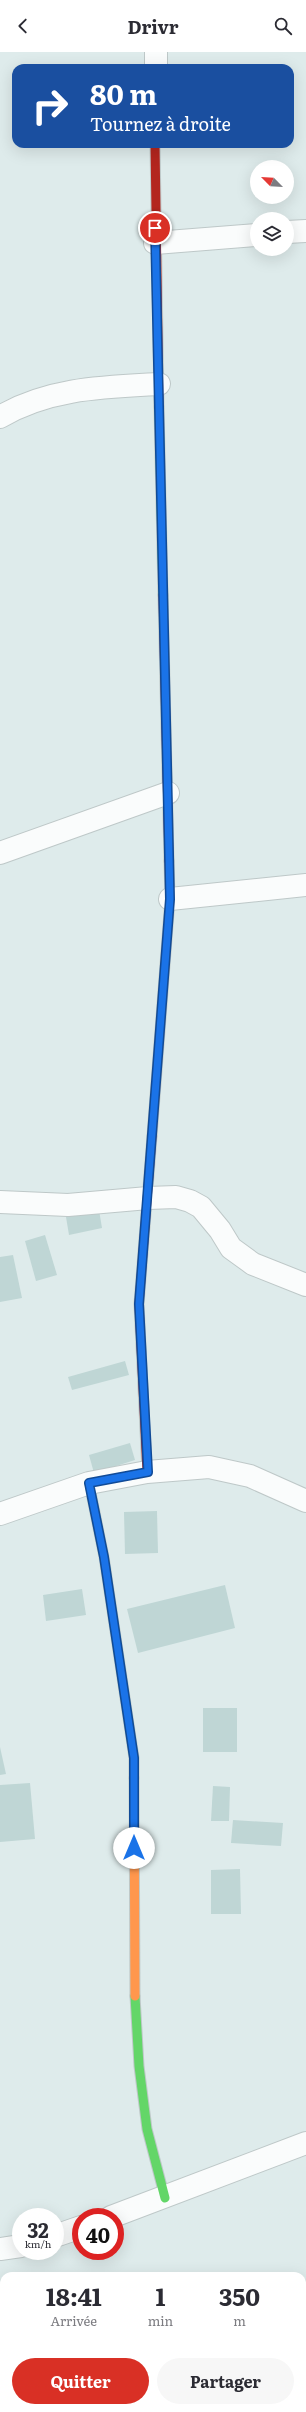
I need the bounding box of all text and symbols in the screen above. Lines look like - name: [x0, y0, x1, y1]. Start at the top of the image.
- text: Drivr: [128, 13, 178, 40]
- icon: back: [12, 15, 34, 37]
- icon: search: [272, 15, 294, 37]
- text: 80 m: [90, 72, 157, 114]
- icon: right: [24, 80, 76, 132]
- text: Tournez à droite: [90, 110, 231, 137]
- north arrow: [250, 160, 294, 204]
- map controls: [250, 160, 294, 256]
- pin: [138, 211, 172, 245]
- button: layers: [250, 212, 294, 256]
- icon: arrive: [144, 217, 166, 239]
- position arrow: [113, 1827, 155, 1869]
- speed limit sign: 40: [72, 2208, 124, 2260]
- text: 32: [27, 2214, 49, 2244]
- text: km/h: [25, 2236, 51, 2251]
- text: 18:41: [46, 2278, 102, 2313]
- text: 1: [155, 2278, 165, 2313]
- text: 350: [219, 2278, 260, 2313]
- text: Arrivée: [51, 2311, 97, 2330]
- text: min: [148, 2311, 173, 2330]
- text: m: [233, 2311, 246, 2330]
- button: Quitter: [12, 2358, 149, 2404]
- button: Partager: [157, 2358, 294, 2404]

